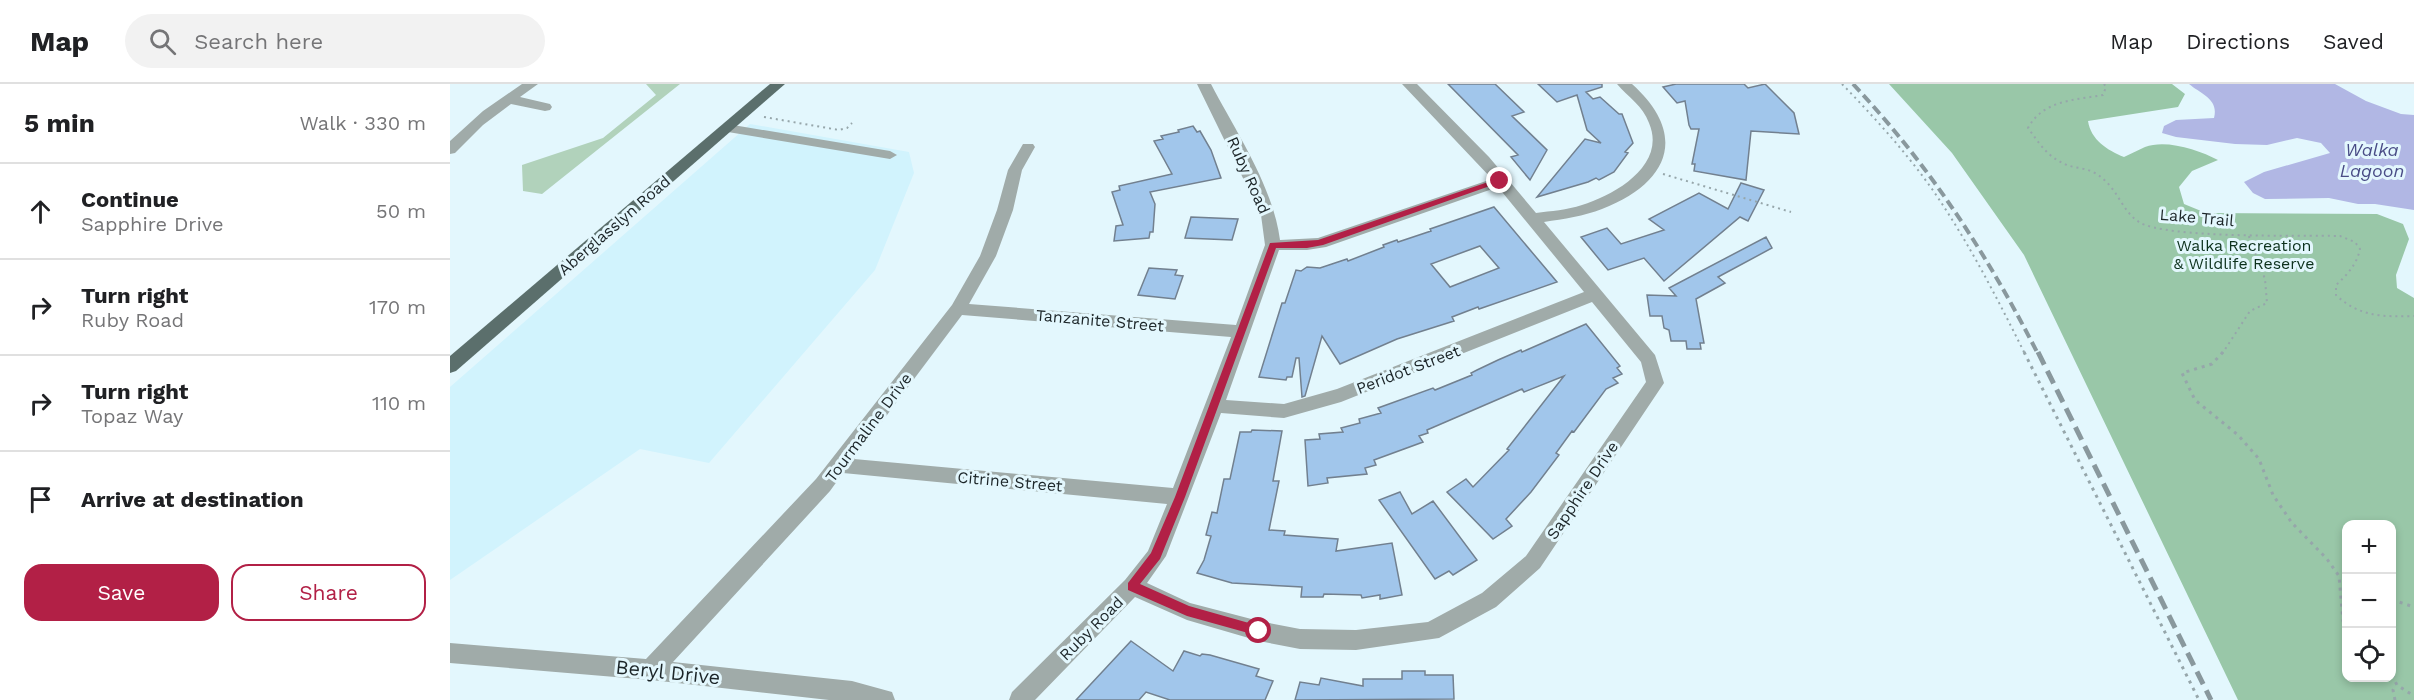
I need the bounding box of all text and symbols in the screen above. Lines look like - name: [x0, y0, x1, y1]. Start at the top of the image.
- search box: [125, 14, 545, 68]
- text: Map: [30, 25, 89, 58]
- icon: search: [146, 25, 179, 58]
- text: Search here: [194, 29, 323, 54]
- text: Map: [2110, 29, 2153, 54]
- text: Directions: [2186, 29, 2290, 54]
- text: Saved: [2323, 29, 2384, 54]
- text: 5 min: [24, 108, 95, 138]
- text: Walk · 330 m: [299, 111, 426, 135]
- street label: Ruby Road: [1223, 134, 1274, 217]
- water label: Walka Lagoon: [2340, 139, 2404, 181]
- route end: [1486, 167, 1512, 193]
- street label: Aberglasslyn Road: [554, 171, 674, 279]
- text: Continue: [81, 187, 179, 212]
- icon: ahead: [24, 195, 57, 228]
- text: 50 m: [376, 199, 426, 223]
- street label: Lake Trail: [2159, 205, 2235, 230]
- text: Sapphire Drive: [81, 212, 224, 236]
- park label: Walka Recreation & Wildlife Reserve: [2174, 236, 2314, 273]
- text: Turn right: [81, 283, 188, 308]
- icon: right: [24, 291, 57, 324]
- text: 170 m: [369, 295, 426, 319]
- street label: Tanzanite Street: [1035, 305, 1165, 336]
- text: Ruby Road: [81, 308, 184, 332]
- street label: Peridot Street: [1354, 341, 1463, 398]
- street label: Tourmaline Drive: [821, 369, 916, 486]
- text: Turn right: [81, 379, 188, 404]
- icon: right: [24, 387, 57, 420]
- text: 110 m: [372, 391, 426, 415]
- text: Topaz Way: [81, 404, 183, 428]
- street label: Sapphire Drive: [1543, 438, 1622, 543]
- street label: Citrine Street: [957, 467, 1064, 496]
- icon: arrive: [24, 483, 57, 516]
- text: Arrive at destination: [81, 487, 304, 512]
- map controls: [2342, 520, 2396, 682]
- button: +: [2342, 520, 2396, 574]
- button: Save: [24, 564, 219, 621]
- button: Share: [231, 564, 426, 621]
- button: −: [2342, 574, 2396, 628]
- street label: Ruby Road: [1055, 592, 1127, 664]
- route start: [1245, 617, 1271, 643]
- button: locate: [2342, 628, 2396, 682]
- street label: Beryl Drive: [615, 655, 721, 689]

